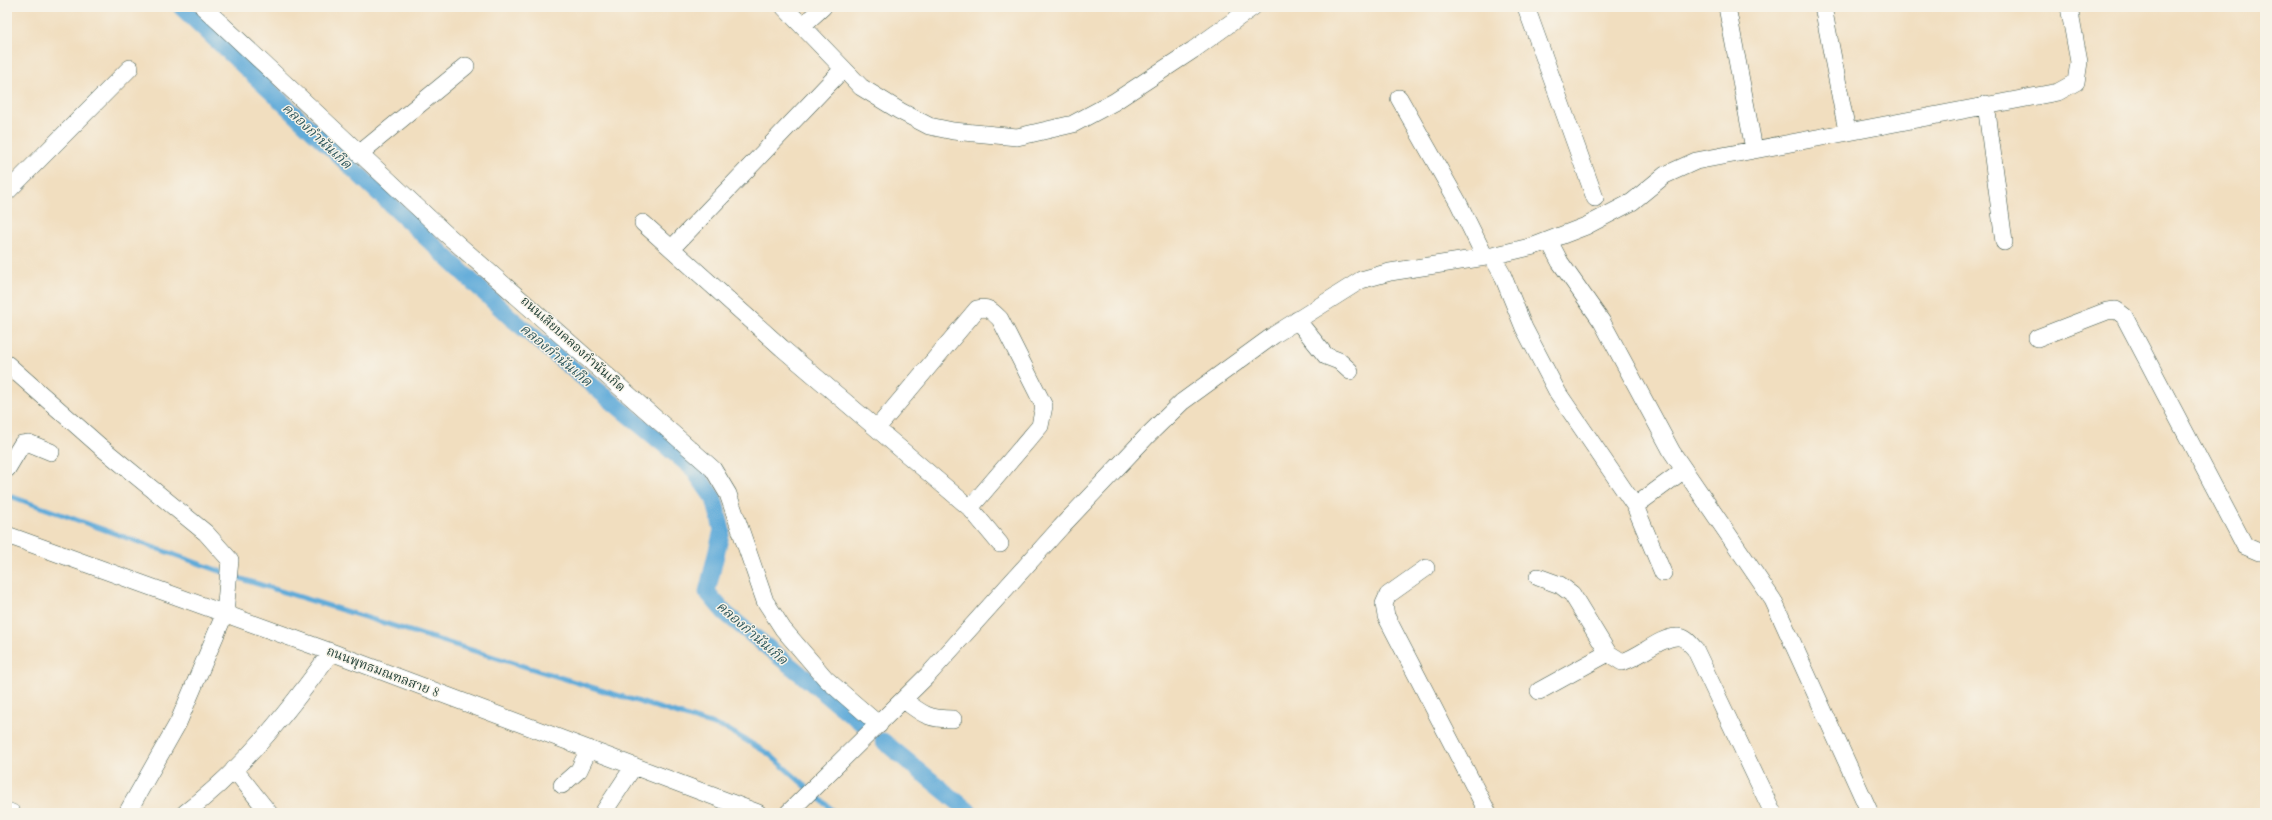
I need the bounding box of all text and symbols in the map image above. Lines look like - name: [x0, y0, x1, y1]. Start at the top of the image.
- water label: คลองกำนันเกิด: [278, 99, 357, 174]
- street label: ถนนเลียบคลองกำนันเกิด: [517, 293, 629, 395]
- water label: คลองกำนันเกิด: [517, 320, 595, 390]
- water label: คลองกำนันเกิด: [712, 597, 792, 670]
- street label: ถนนพุทธมณฑลสาย 8: [324, 642, 442, 702]

